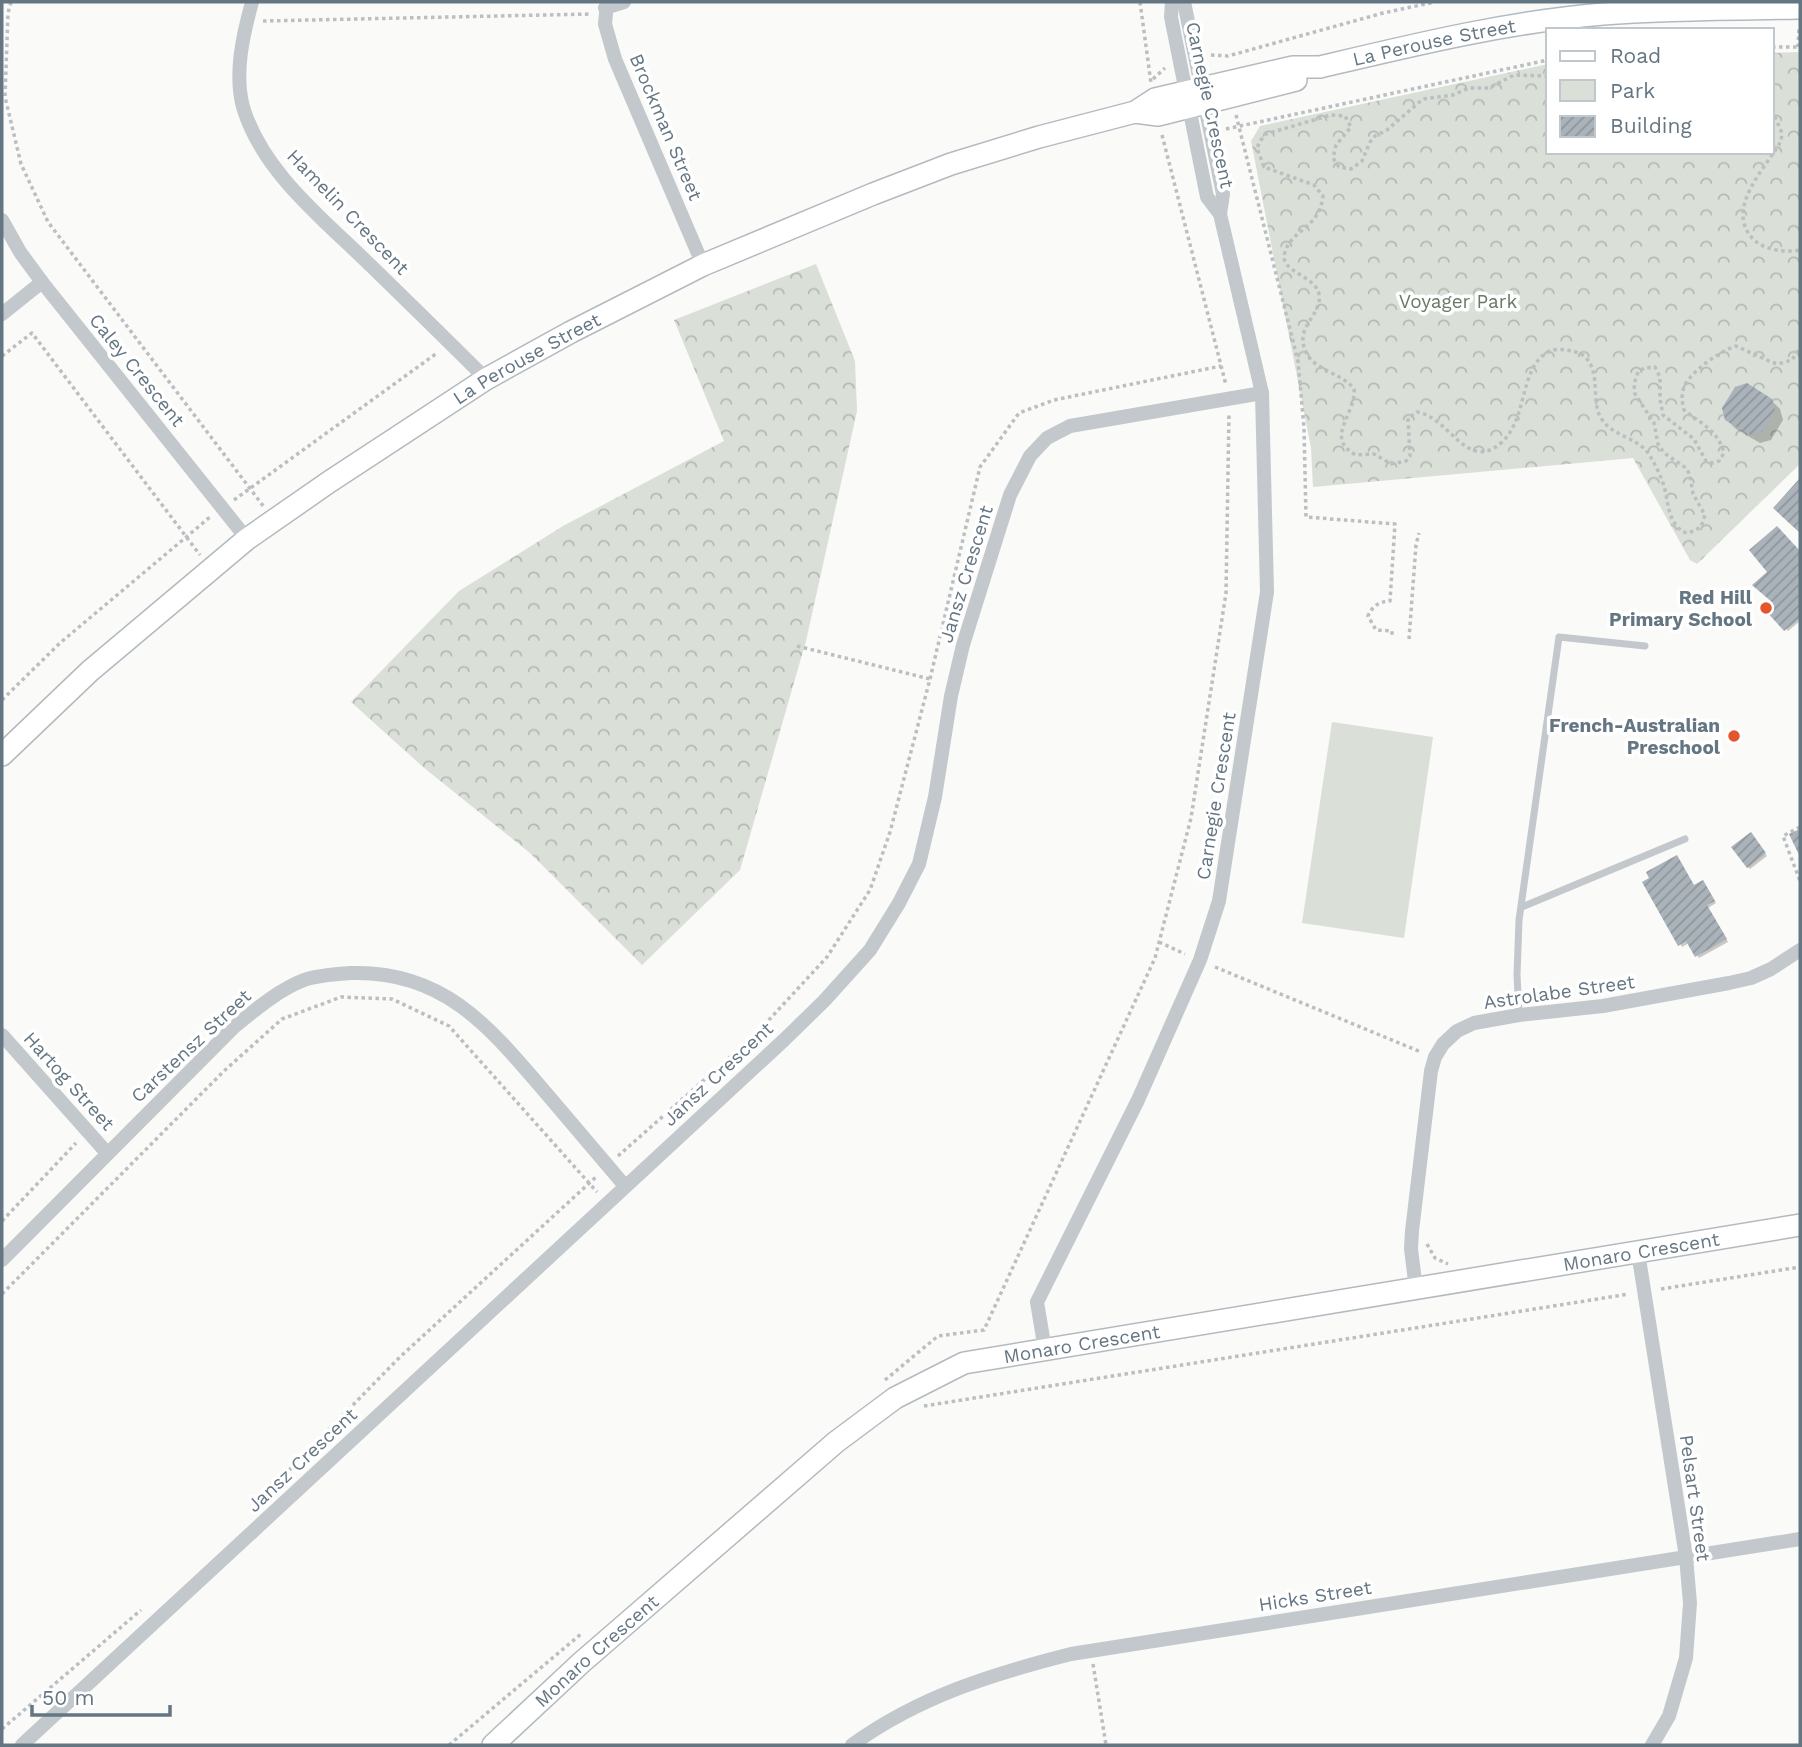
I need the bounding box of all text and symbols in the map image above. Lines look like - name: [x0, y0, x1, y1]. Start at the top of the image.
- street label: La Perouse Street: [1350, 14, 1517, 70]
- street label: Carnegie Crescent: [1181, 20, 1239, 190]
- legend: [1546, 28, 1774, 154]
- text: Road: [1610, 43, 1661, 68]
- street label: Brockman Street: [625, 50, 707, 204]
- text: Park: [1610, 78, 1655, 103]
- text: Building: [1610, 113, 1692, 138]
- street label: Hamelin Crescent: [282, 145, 414, 280]
- park label: Voyager Park: [1399, 290, 1518, 313]
- street label: La Perouse Street: [448, 308, 604, 409]
- street label: Caley Crescent: [84, 309, 190, 431]
- street label: Jansz Crescent: [934, 503, 998, 645]
- place label: Red Hill Primary School: [1609, 586, 1753, 631]
- marker: Red Hill Primary School: [1758, 600, 1774, 616]
- street label: Carnegie Crescent: [1191, 710, 1241, 882]
- place label: French-Australian Preschool: [1549, 714, 1721, 759]
- marker: French-Australian Preschool: [1726, 728, 1742, 744]
- street label: Astrolabe Street: [1482, 970, 1636, 1014]
- street label: Carstensz Street: [126, 984, 256, 1107]
- street label: Jansz Crescent: [658, 1017, 778, 1131]
- street label: Hartog Street: [19, 1027, 119, 1135]
- street label: Monaro Crescent: [1561, 1227, 1721, 1275]
- street label: Monaro Crescent: [1002, 1319, 1162, 1368]
- street label: Jansz Crescent: [242, 1403, 362, 1517]
- street label: Pelsart Street: [1675, 1433, 1715, 1563]
- street label: Hicks Street: [1257, 1576, 1373, 1616]
- street label: Monaro Crescent: [530, 1590, 663, 1712]
- scale bar: [32, 1674, 170, 1718]
- text: 50 m: [42, 1685, 94, 1710]

